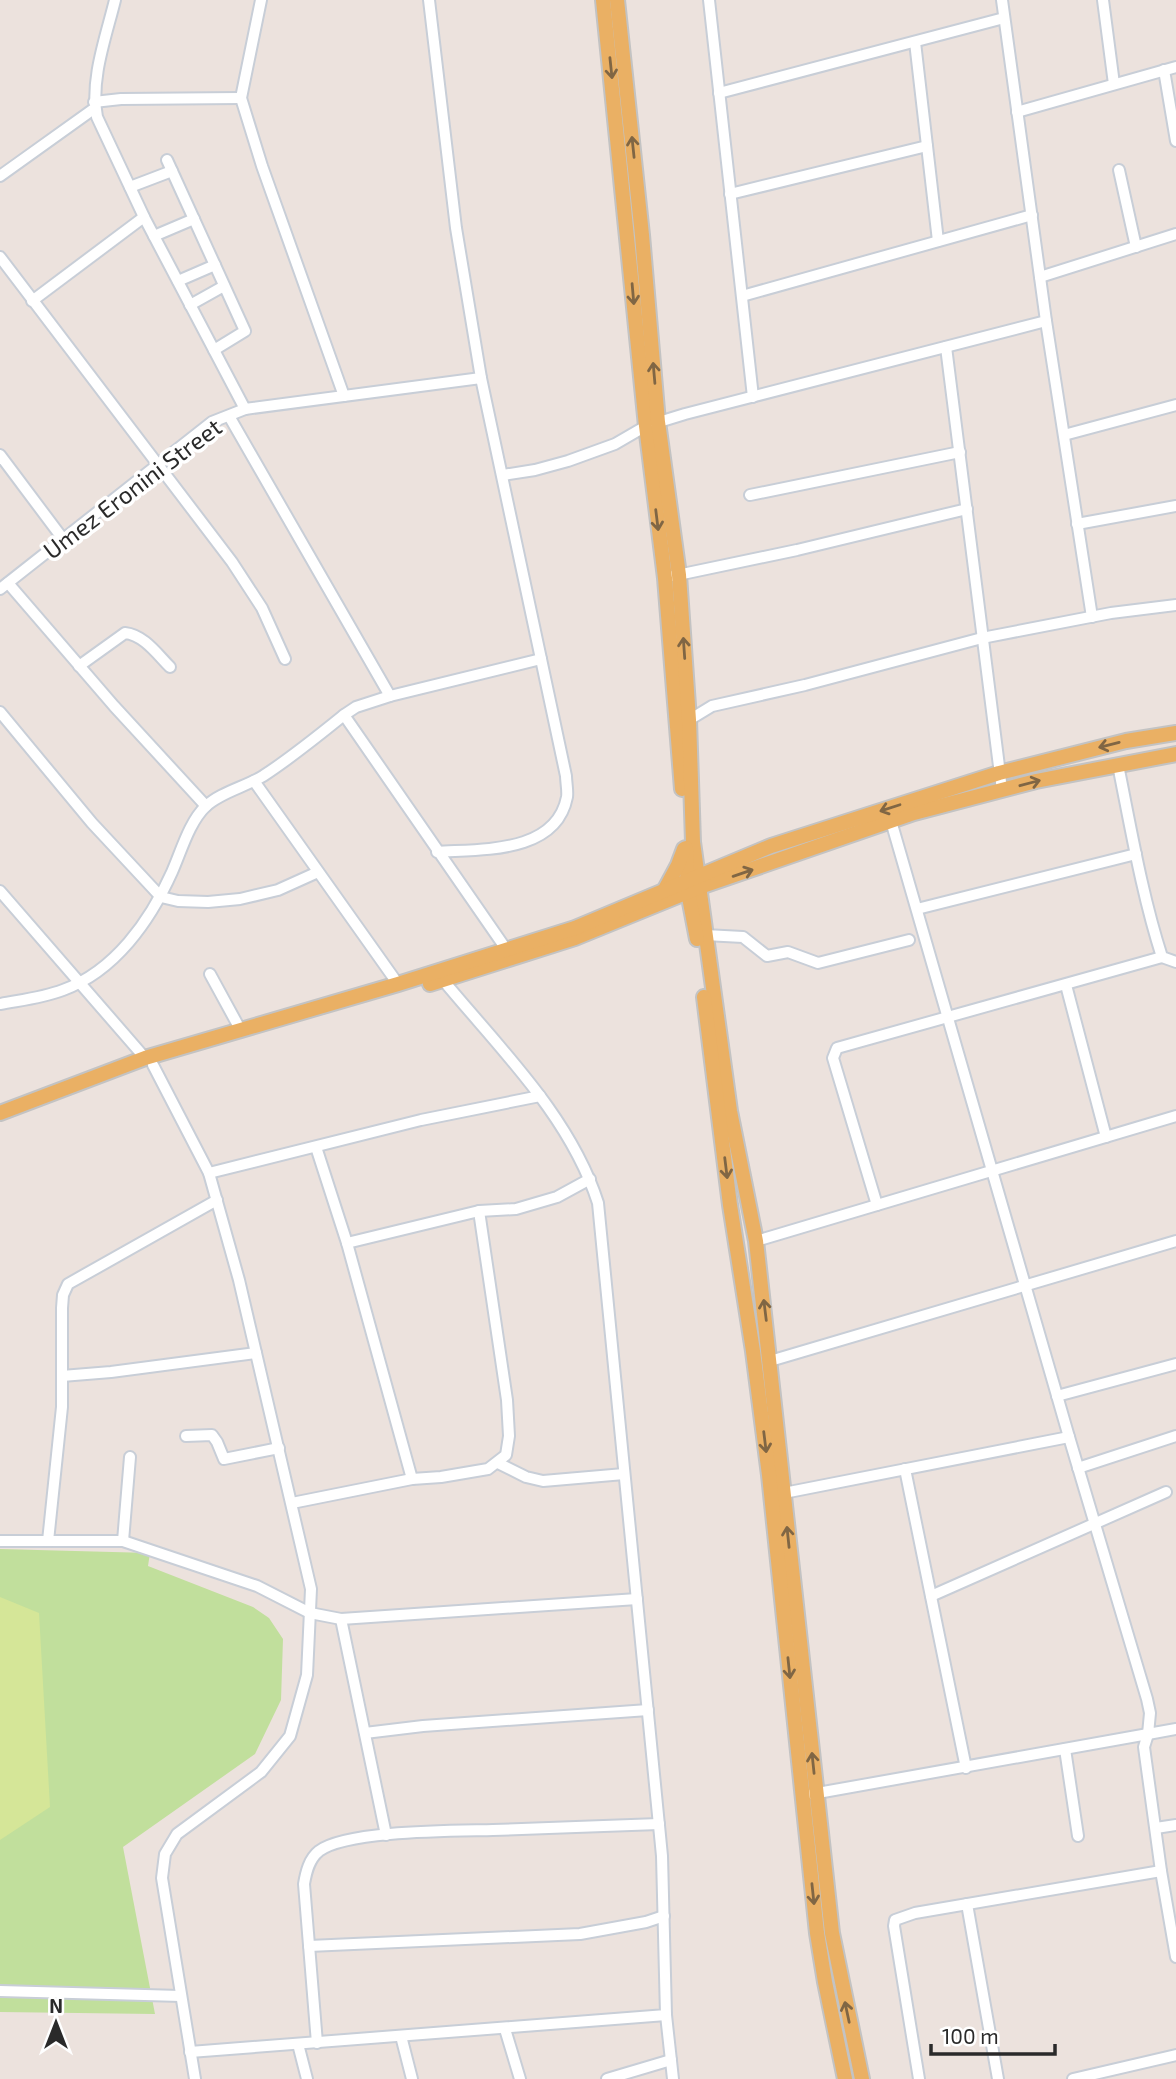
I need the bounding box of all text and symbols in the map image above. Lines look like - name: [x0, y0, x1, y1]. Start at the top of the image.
- one-way arrow: [604, 56, 617, 79]
- one-way arrow: [626, 136, 639, 159]
- one-way arrow: [627, 282, 640, 305]
- one-way arrow: [647, 362, 660, 385]
- street label: Umez Eronini Street: [37, 412, 227, 564]
- one-way arrow: [651, 509, 664, 531]
- one-way arrow: [677, 637, 690, 660]
- one-way arrow: [1098, 739, 1121, 752]
- one-way arrow: [1018, 776, 1041, 789]
- one-way arrow: [880, 803, 902, 815]
- one-way arrow: [732, 866, 754, 878]
- one-way arrow: [719, 1156, 732, 1179]
- one-way arrow: [758, 1300, 771, 1322]
- one-way arrow: [758, 1430, 771, 1453]
- one-way arrow: [782, 1526, 795, 1549]
- one-way arrow: [783, 1656, 796, 1679]
- one-way arrow: [807, 1752, 820, 1775]
- one-way arrow: [807, 1883, 820, 1905]
- north arrow: [21, 1988, 91, 2058]
- text: N: [49, 1994, 63, 2017]
- one-way arrow: [840, 2001, 853, 2024]
- scale bar: [931, 2012, 1055, 2056]
- text: 100 m: [942, 2023, 999, 2048]

